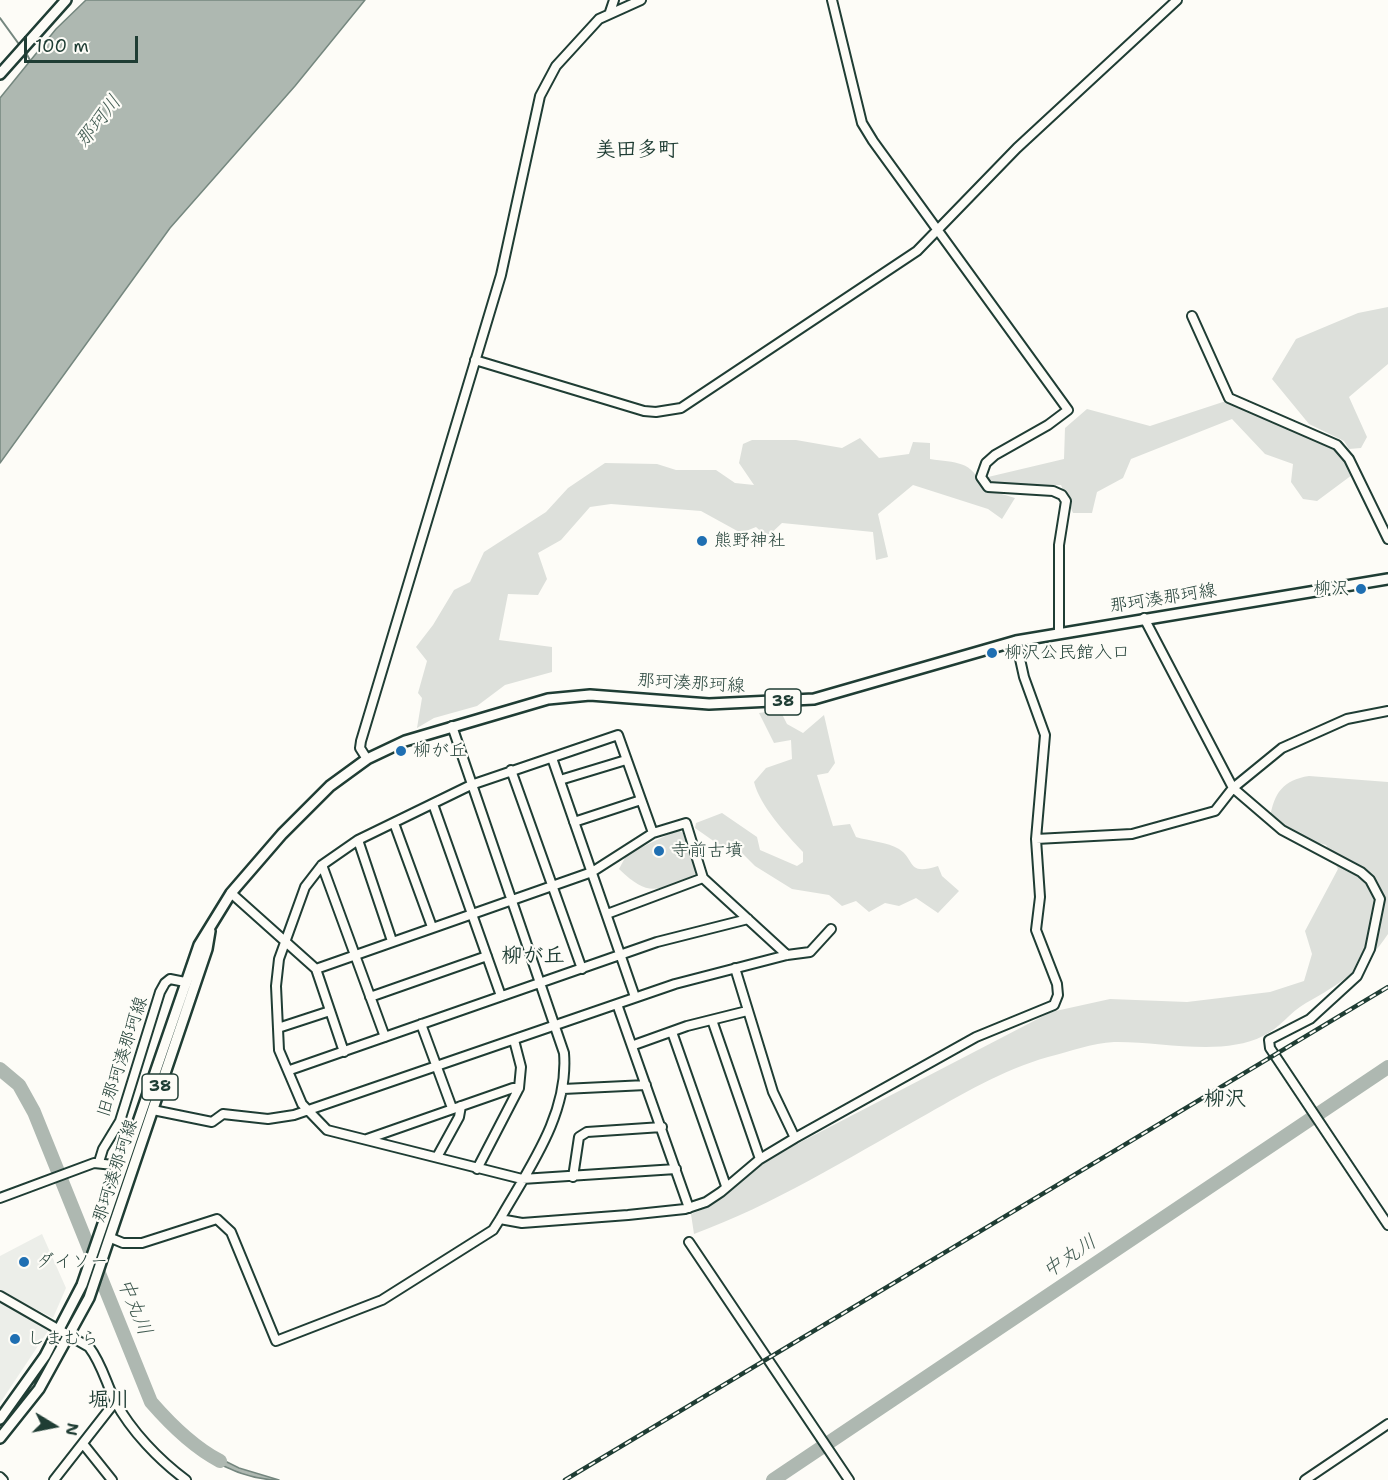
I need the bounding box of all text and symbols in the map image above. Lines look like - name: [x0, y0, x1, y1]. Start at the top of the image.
- scale bar: [27, 24, 141, 62]
- text: 100 m: [35, 34, 89, 58]
- water label: 那珂川: [71, 91, 127, 153]
- district label: 美田多町: [595, 138, 679, 164]
- place label: 熊野神社: [714, 530, 786, 552]
- marker: 熊野神社: [695, 534, 709, 548]
- place label: 柳沢: [1313, 578, 1349, 600]
- street label: 那珂湊那珂線: [1108, 580, 1218, 618]
- marker: 柳沢: [1354, 582, 1368, 596]
- place label: 柳沢公民館入口: [1004, 642, 1130, 664]
- marker: 柳沢公民館入口: [985, 646, 999, 660]
- street label: 那珂湊那珂線: [637, 670, 745, 698]
- road number: 38: [765, 689, 801, 715]
- place label: 柳が丘: [413, 740, 467, 762]
- marker: 柳が丘: [394, 744, 408, 758]
- place label: 寺前古墳: [671, 840, 743, 862]
- marker: 寺前古墳: [652, 844, 666, 858]
- district label: 柳が丘: [502, 944, 564, 970]
- street label: 旧那珂湊那珂線: [93, 994, 153, 1120]
- road number: 38: [142, 1074, 178, 1100]
- district label: 柳沢: [1204, 1087, 1246, 1113]
- street label: 那珂湊那珂線: [89, 1116, 143, 1226]
- water label: 中丸川: [1038, 1230, 1102, 1284]
- place label: ダイソー: [36, 1251, 108, 1273]
- marker: ダイソー: [17, 1255, 31, 1269]
- water label: 中丸川: [112, 1275, 156, 1339]
- place label: しまむら: [27, 1328, 99, 1350]
- marker: しまむら: [8, 1332, 22, 1346]
- district label: 堀川: [88, 1388, 130, 1414]
- north arrow: [24, 1396, 84, 1456]
- text: N: [61, 1421, 84, 1437]

